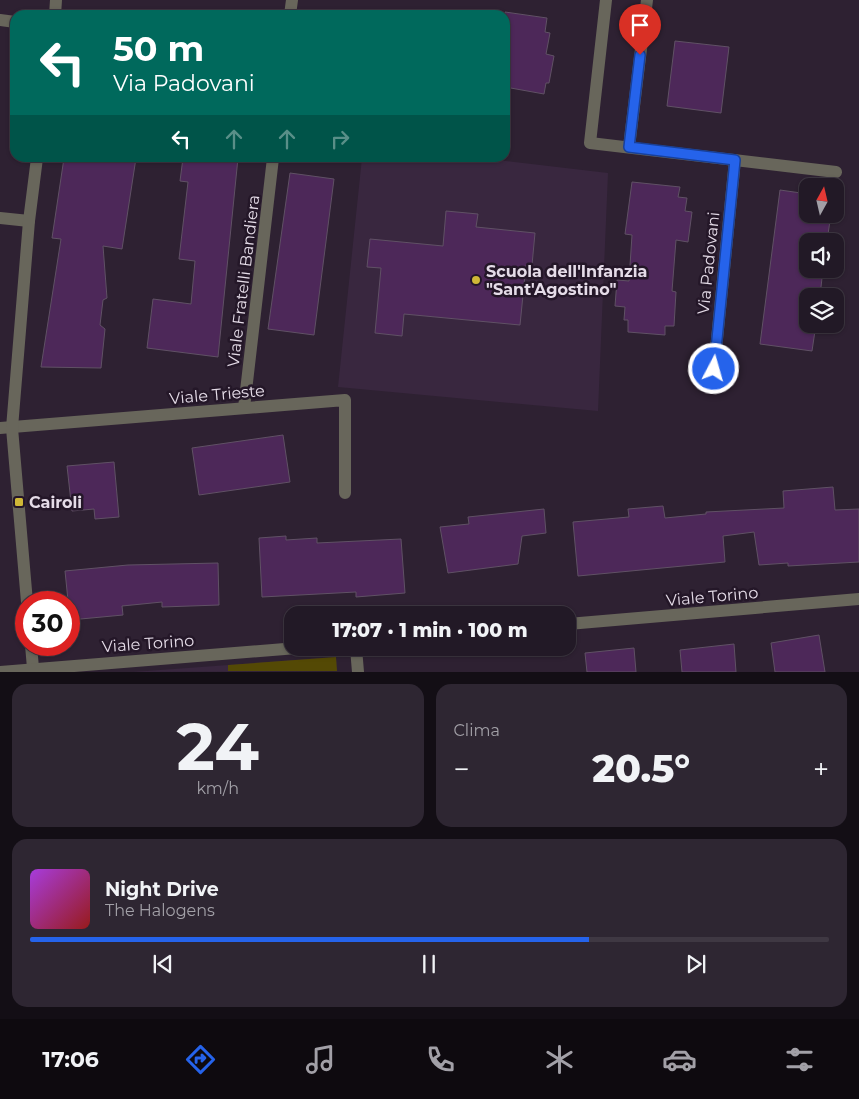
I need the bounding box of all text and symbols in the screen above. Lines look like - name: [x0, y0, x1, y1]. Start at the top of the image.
- pin: [619, 4, 661, 55]
- icon: arrive: [626, 11, 654, 39]
- text: 50 m: [113, 27, 204, 70]
- icon: left: [30, 30, 95, 95]
- text: Via Padovani: [113, 70, 255, 97]
- icon: left: [167, 125, 195, 153]
- icon: ahead: [220, 125, 248, 153]
- icon: ahead: [273, 125, 301, 153]
- icon: right: [326, 125, 354, 153]
- north arrow: [799, 178, 844, 222]
- map controls: [799, 178, 844, 333]
- street label: Viale Fratelli Bandiera: [224, 194, 263, 368]
- street label: Via Padovani: [694, 211, 723, 315]
- button: sound: [799, 233, 844, 278]
- place label: Scuola dell'Infanzia "Sant'Agostino": [486, 262, 647, 299]
- marker: Scuola dell'Infanzia "Sant'Agostino": [470, 274, 482, 286]
- button: layers: [799, 288, 844, 333]
- position arrow: [687, 342, 739, 394]
- street label: Viale Trieste: [169, 381, 266, 408]
- place label: Cairoli: [29, 493, 82, 512]
- marker: Cairoli: [13, 496, 25, 508]
- street label: Viale Torino: [665, 583, 759, 610]
- speed limit sign: 30: [15, 591, 80, 656]
- text: 17:07 · 1 min · 100 m: [332, 619, 528, 642]
- street label: Viale Torino: [101, 631, 195, 656]
- text: 24: [177, 707, 259, 786]
- text: Clima: [454, 721, 500, 740]
- text: 20.5°: [592, 745, 690, 792]
- text: −: [454, 752, 470, 786]
- text: +: [813, 752, 829, 786]
- text: km/h: [196, 779, 239, 798]
- text: Night Drive: [105, 878, 219, 901]
- text: The Halogens: [105, 901, 215, 920]
- icon: previous: [149, 950, 177, 978]
- icon: pause: [415, 950, 443, 978]
- icon: next: [682, 950, 710, 978]
- icon: directions: [183, 1042, 218, 1077]
- icon: music: [303, 1042, 338, 1077]
- icon: phone: [423, 1042, 458, 1077]
- icon: climate: [542, 1042, 577, 1077]
- icon: car: [662, 1042, 697, 1077]
- icon: filters: [782, 1042, 817, 1077]
- text: 17:06: [42, 1046, 99, 1073]

